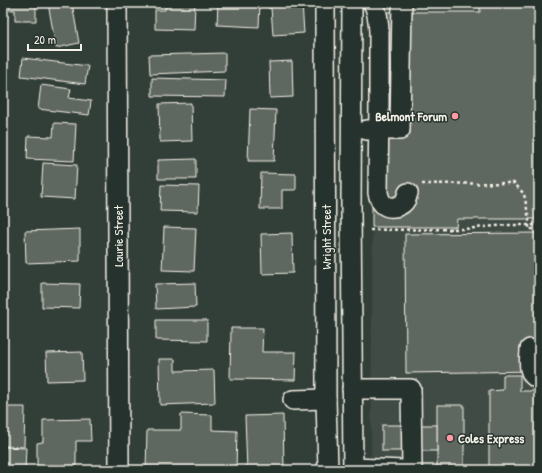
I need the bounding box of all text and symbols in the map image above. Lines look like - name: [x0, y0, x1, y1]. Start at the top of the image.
- scale bar: [28, 26, 81, 52]
- text: 20 m: [34, 31, 56, 48]
- place label: Belmont Forum: [375, 107, 447, 125]
- marker: Belmont Forum: [450, 111, 460, 121]
- street label: Wright Street: [317, 204, 335, 269]
- street label: Laurie Street: [109, 205, 127, 267]
- place label: Coles Express: [458, 429, 524, 448]
- marker: Coles Express: [445, 433, 455, 443]

